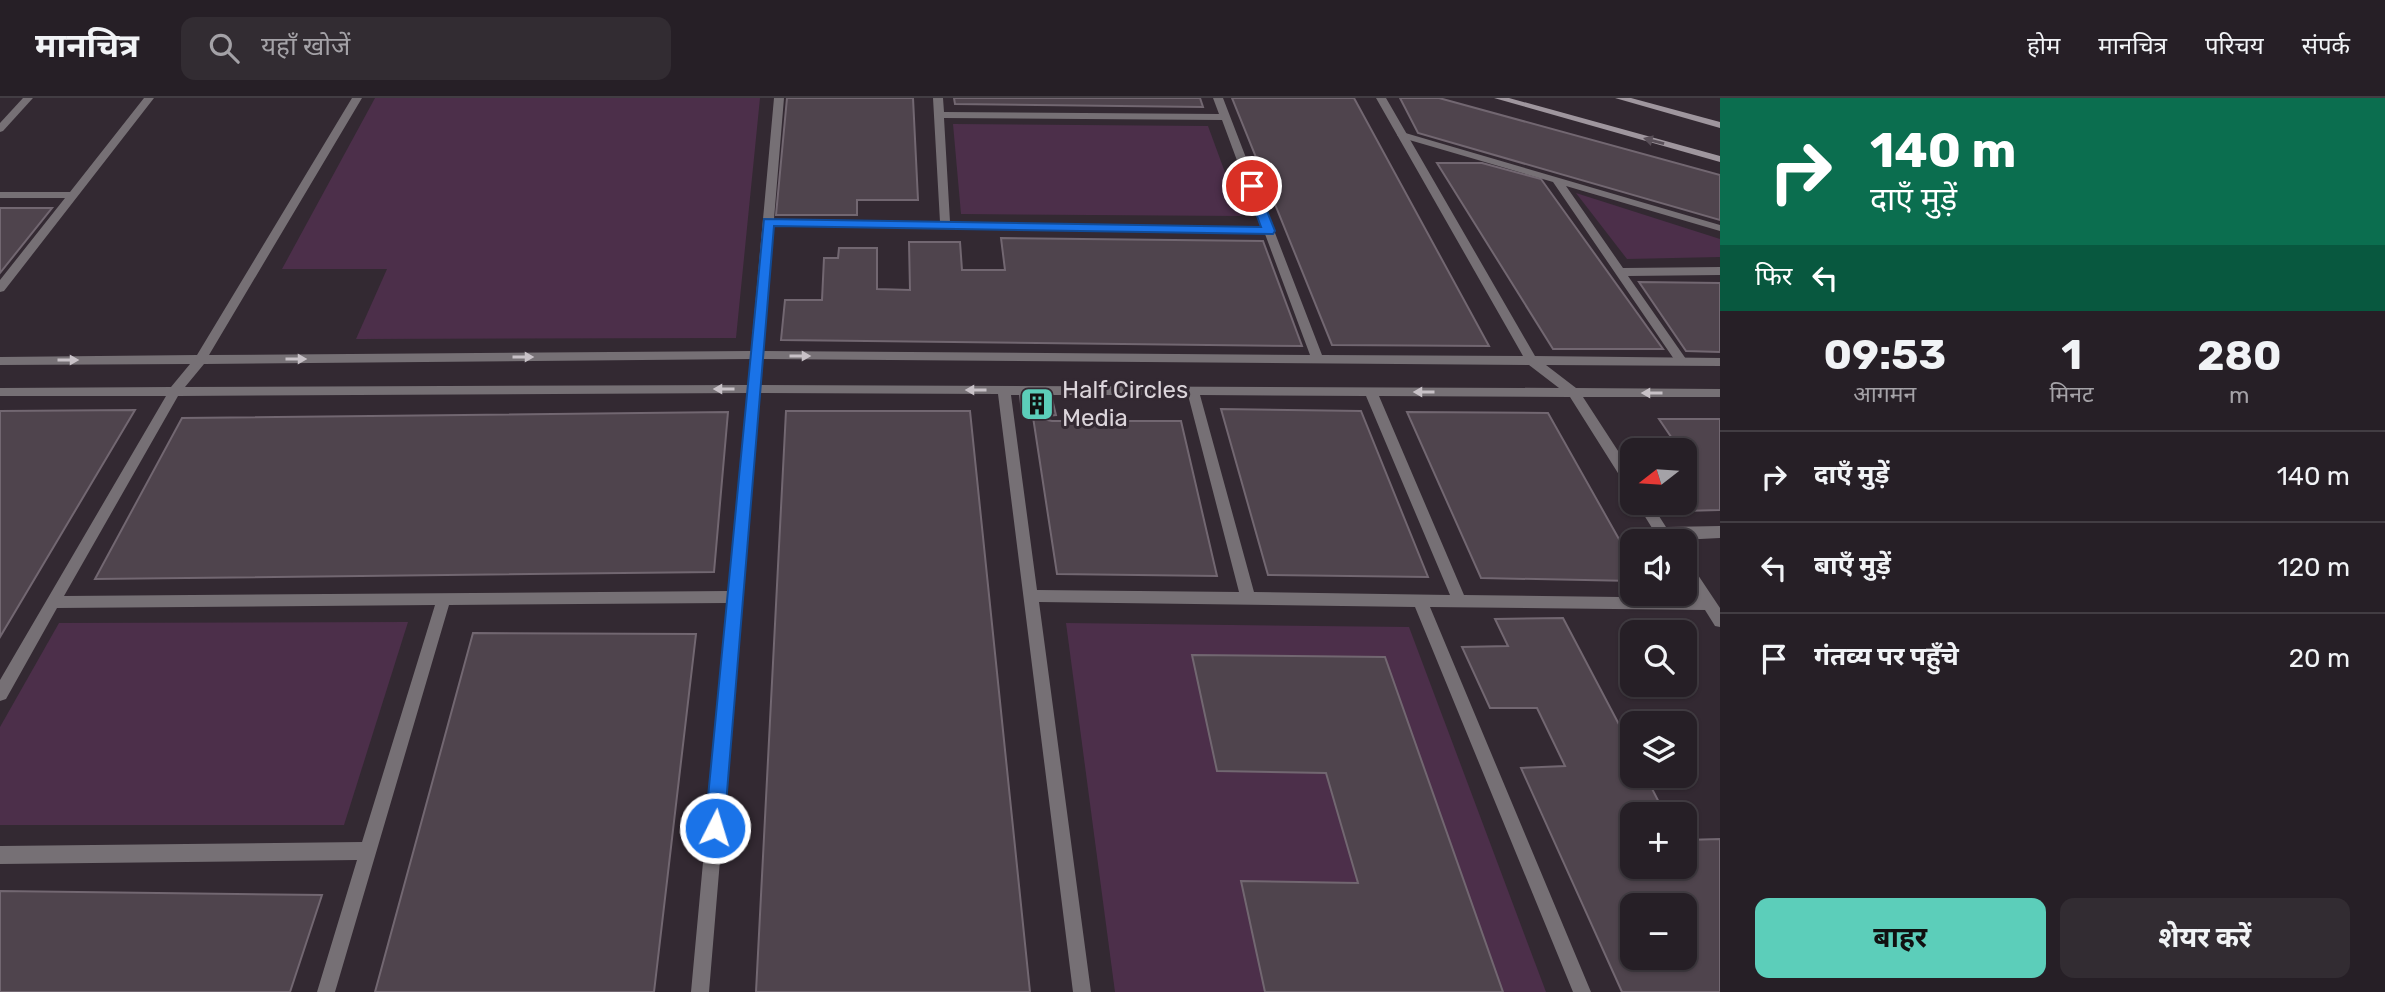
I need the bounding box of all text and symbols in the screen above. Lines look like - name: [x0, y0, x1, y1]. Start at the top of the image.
- search box: [181, 17, 671, 80]
- text: मानचित्र: [35, 26, 139, 65]
- icon: search: [205, 29, 243, 67]
- text: यहाँ खोजें: [261, 31, 350, 62]
- text: होम: [2027, 32, 2060, 60]
- text: मानचित्र: [2098, 32, 2167, 60]
- text: परिचय: [2205, 32, 2264, 60]
- text: संपर्क: [2302, 32, 2350, 60]
- text: 140 m: [1870, 121, 2016, 179]
- icon: right: [1755, 126, 1846, 217]
- one-way arrow: [1643, 135, 1664, 145]
- pin: [1222, 156, 1282, 216]
- icon: arrive: [1233, 167, 1271, 205]
- text: दाएँ मुड़ें: [1870, 180, 1957, 218]
- icon: left: [1806, 259, 1844, 297]
- text: फिर: [1755, 261, 1792, 292]
- text: 09:53: [1824, 330, 1946, 380]
- text: 1: [2061, 330, 2082, 380]
- text: 280: [2197, 331, 2281, 381]
- one-way arrow: [789, 350, 811, 361]
- one-way arrow: [512, 351, 534, 363]
- one-way arrow: [285, 353, 307, 364]
- one-way arrow: [57, 354, 79, 366]
- place label: Half Circles Media: [1062, 376, 1188, 432]
- text: आगमन: [1853, 380, 1916, 408]
- text: मिनट: [2050, 380, 2094, 408]
- text: m: [2229, 381, 2250, 409]
- one-way arrow: [713, 383, 735, 395]
- one-way arrow: [965, 384, 987, 396]
- building icon: Half Circles Media: [1018, 385, 1056, 423]
- one-way arrow: [1413, 386, 1435, 398]
- one-way arrow: [1641, 387, 1663, 399]
- north arrow: [1620, 438, 1698, 514]
- map controls: [1620, 438, 1697, 970]
- icon: right: [1755, 458, 1793, 496]
- text: दाएँ मुड़ें: [1814, 459, 1889, 490]
- text: 140 m: [2277, 461, 2350, 492]
- button: sound: [1620, 529, 1697, 606]
- icon: left: [1755, 549, 1793, 587]
- text: बाएँ मुड़ें: [1814, 550, 1891, 581]
- text: 120 m: [2278, 552, 2350, 583]
- button: search: [1620, 620, 1697, 697]
- icon: arrive: [1755, 640, 1793, 678]
- text: गंतव्य पर पहुँचे: [1814, 641, 1959, 672]
- text: 20 m: [2289, 643, 2350, 674]
- button: layers: [1620, 711, 1697, 788]
- position arrow: [678, 791, 752, 865]
- button: +: [1620, 802, 1697, 879]
- button: −: [1620, 893, 1697, 970]
- button: बाहर: [1755, 898, 2046, 978]
- button: शेयर करें: [2060, 898, 2350, 978]

